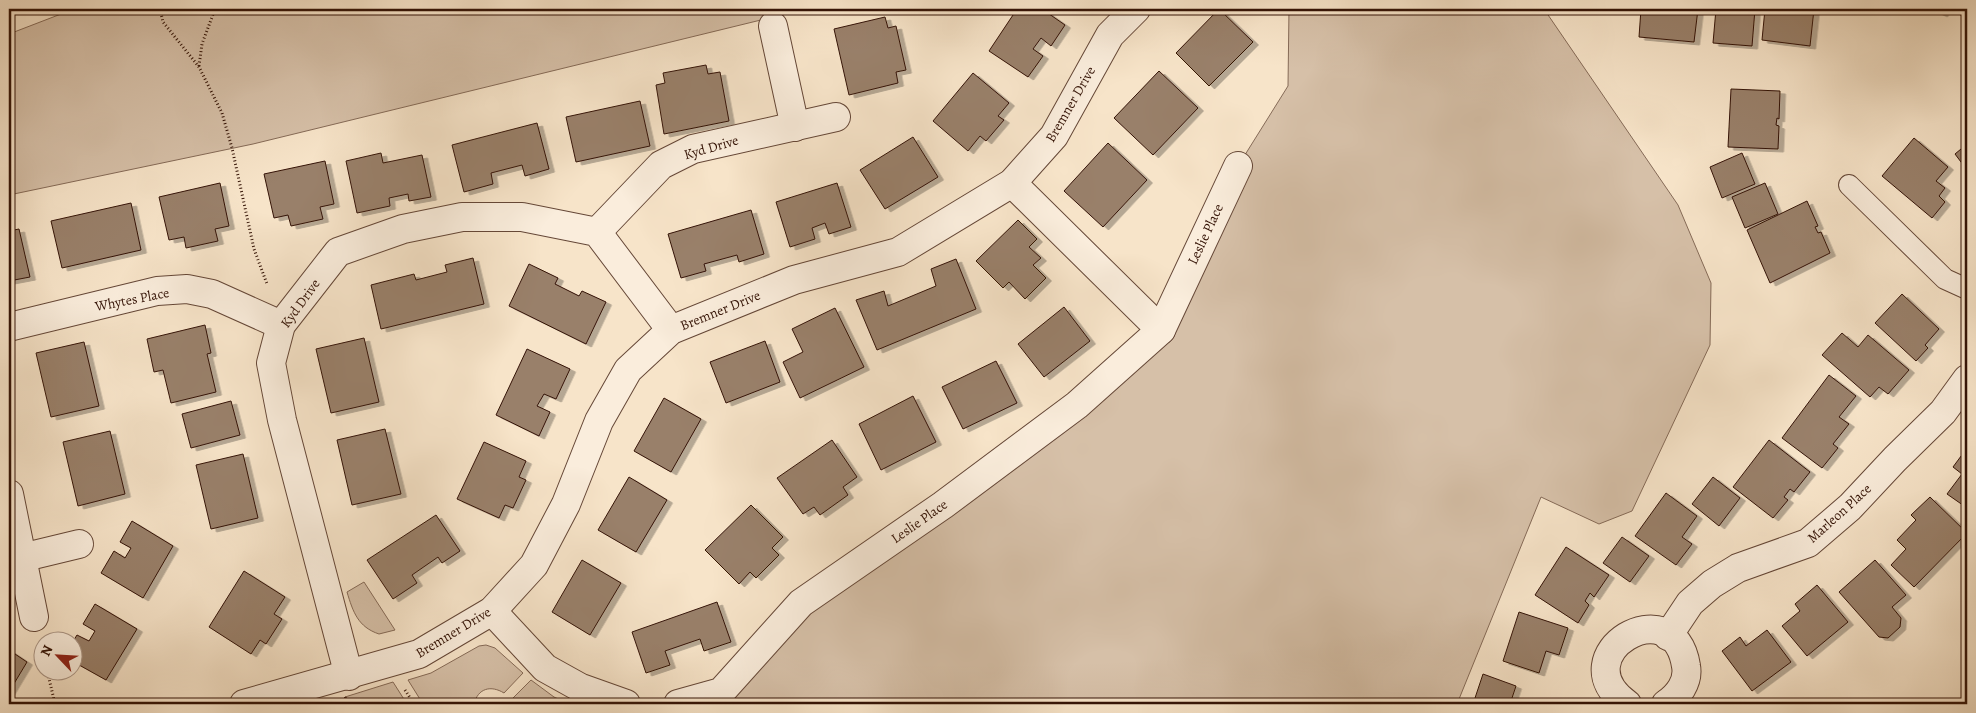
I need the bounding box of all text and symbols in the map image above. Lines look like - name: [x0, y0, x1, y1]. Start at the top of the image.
- street label: Bremner Drive: [1041, 63, 1100, 146]
- street label: Kyd Drive: [682, 131, 741, 164]
- street label: Leslie Place: [1183, 201, 1228, 268]
- street label: Kyd Drive: [276, 275, 325, 332]
- street label: Whytes Place: [92, 283, 171, 316]
- street label: Bremner Drive: [677, 286, 763, 335]
- street label: Marleon Place: [1803, 479, 1876, 547]
- street label: Leslie Place: [887, 495, 951, 548]
- street label: Bremner Drive: [412, 602, 495, 662]
- north arrow: [32, 630, 82, 680]
- text: N: [36, 642, 57, 659]

